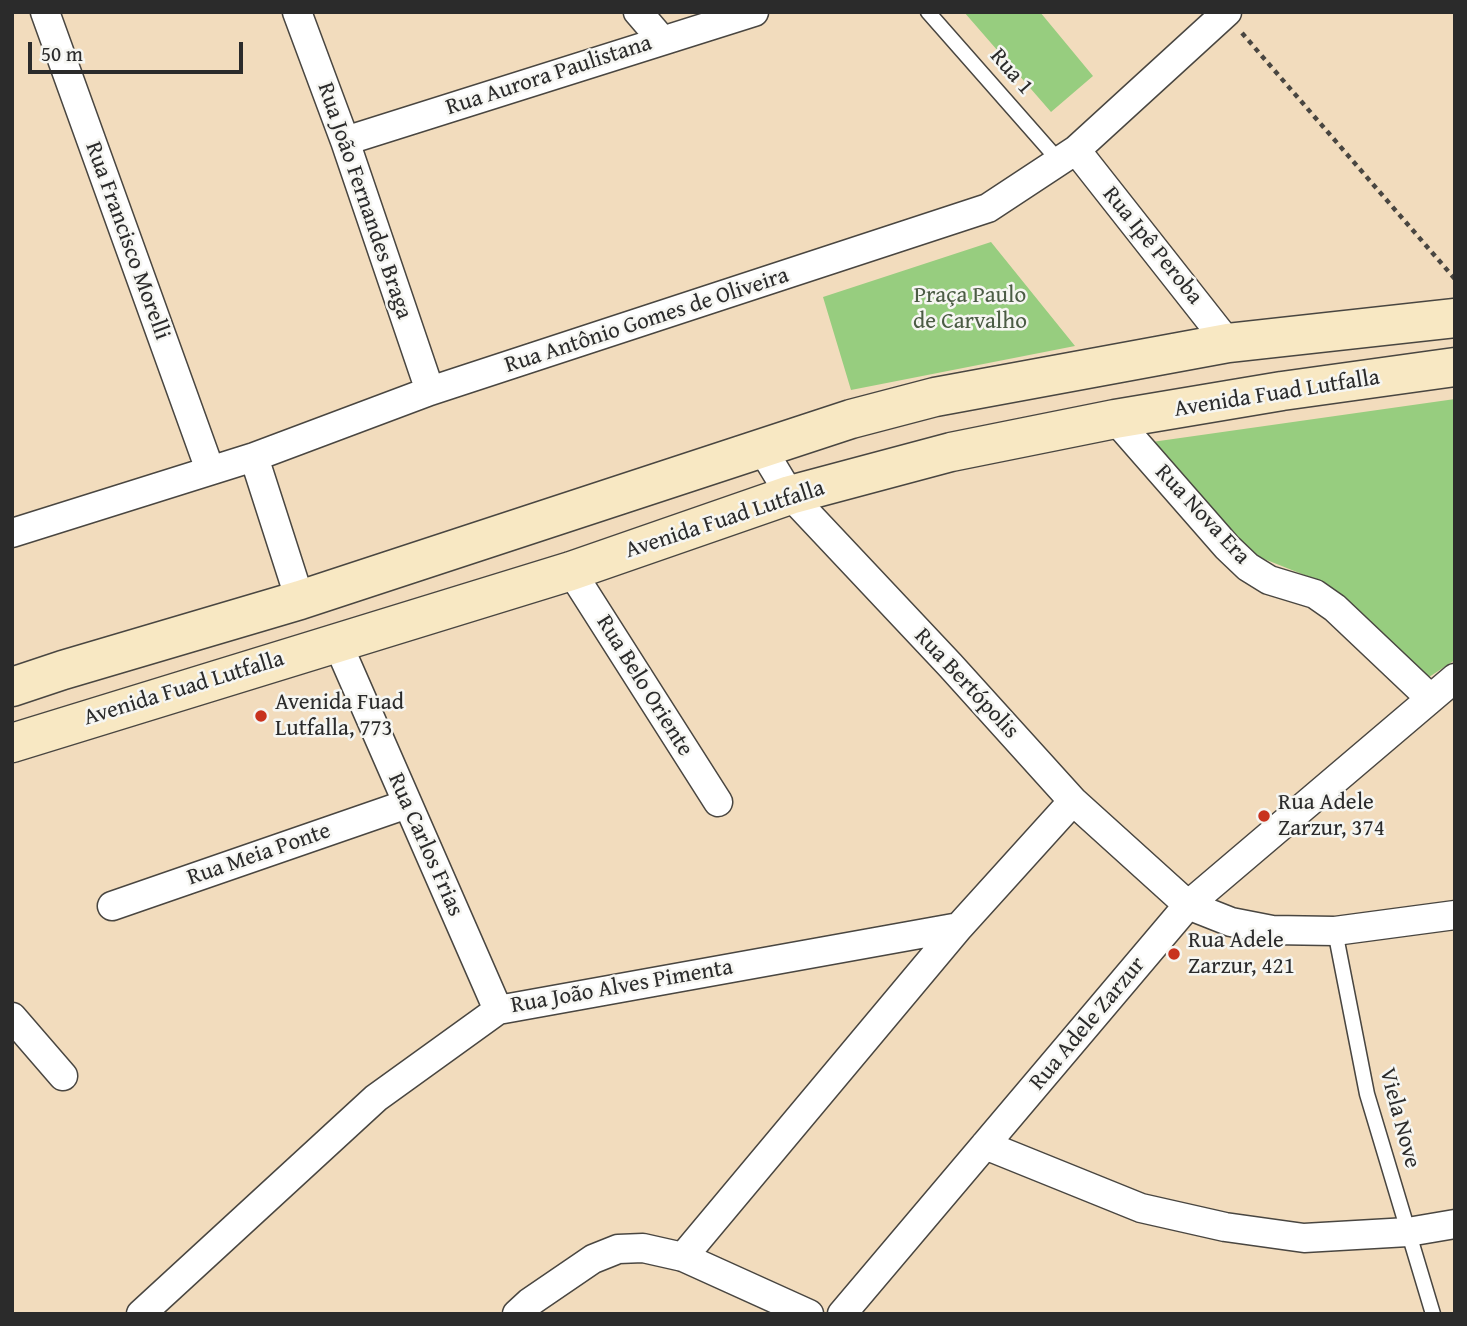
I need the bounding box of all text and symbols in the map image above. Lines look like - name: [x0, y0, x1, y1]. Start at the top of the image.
- scale bar: [32, 28, 247, 72]
- street label: Rua Aurora Paulistana: [443, 30, 655, 122]
- text: 50 m: [41, 38, 83, 69]
- street label: Rua 1: [983, 43, 1039, 101]
- street label: Rua João Fernandes Braga: [311, 79, 417, 323]
- street label: Rua Francisco Morelli: [78, 138, 176, 344]
- street label: Rua Ipê Peroba: [1096, 181, 1208, 311]
- street label: Rua Antônio Gomes de Oliveira: [502, 262, 792, 380]
- park label: Praça Paulo de Carvalho: [913, 282, 1027, 336]
- street label: Avenida Fuad Lutfalla: [1172, 364, 1382, 424]
- street label: Rua Nova Era: [1149, 459, 1255, 571]
- street label: Avenida Fuad Lutfalla: [622, 475, 828, 565]
- street label: Rua Belo Oriente: [590, 610, 698, 762]
- street label: Rua Bertópolis: [908, 623, 1024, 745]
- street label: Avenida Fuad Lutfalla: [81, 645, 287, 733]
- place label: Avenida Fuad Lutfalla, 773: [275, 689, 404, 743]
- marker: Avenida Fuad Lutfalla, 773: [253, 708, 269, 724]
- street label: Rua Carlos Frias: [381, 769, 469, 921]
- place label: Rua Adele Zarzur, 374: [1278, 789, 1385, 843]
- marker: Rua Adele Zarzur, 374: [1256, 808, 1272, 824]
- street label: Rua Meia Ponte: [184, 818, 334, 892]
- place label: Rua Adele Zarzur, 421: [1188, 927, 1295, 981]
- marker: Rua Adele Zarzur, 421: [1166, 946, 1182, 962]
- street label: Rua Adele Zarzur: [1024, 952, 1152, 1096]
- street label: Rua João Alves Pimenta: [509, 954, 735, 1020]
- street label: Viela Nove: [1372, 1065, 1426, 1171]

